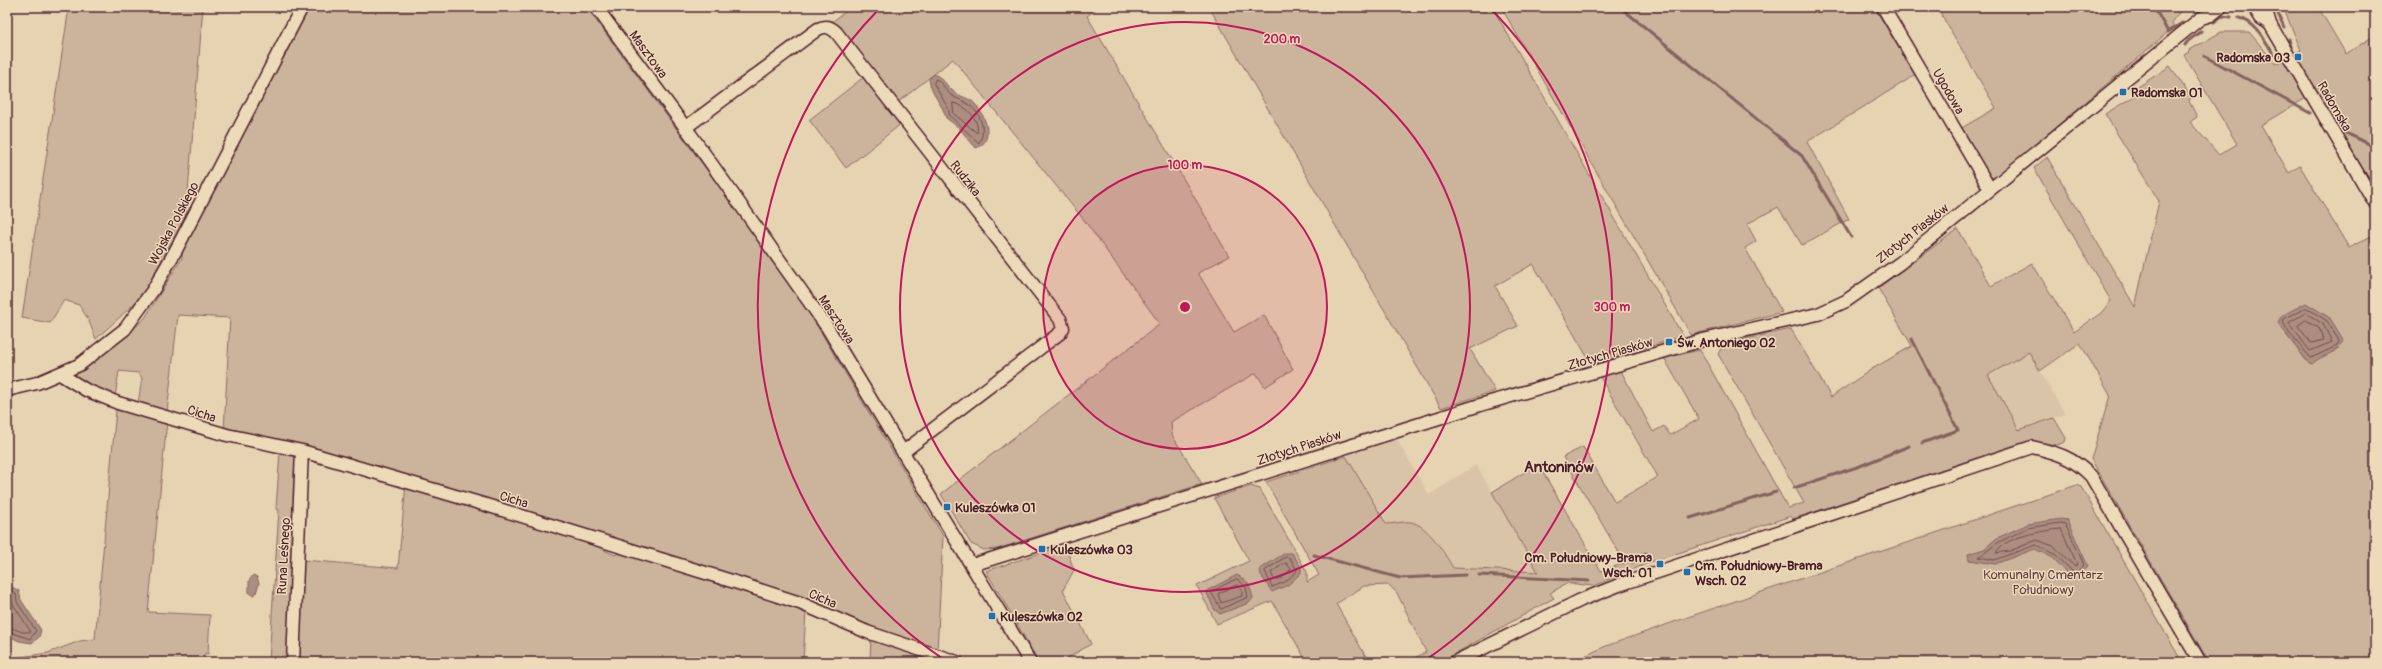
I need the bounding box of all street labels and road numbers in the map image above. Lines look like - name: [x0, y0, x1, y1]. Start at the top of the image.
- street label: Masztowa: [626, 28, 671, 82]
- street label: Ugodowa: [1929, 66, 1968, 117]
- street label: Radomska: [2313, 79, 2355, 134]
- street label: Rudzika: [946, 158, 984, 200]
- street label: Wojska Polskiego: [145, 179, 203, 268]
- street label: Złotych Piasków: [1873, 200, 1952, 267]
- street label: Masztowa: [814, 292, 858, 347]
- street label: Złotych Piasków: [1566, 334, 1655, 374]
- street label: Cicha: [185, 402, 218, 426]
- street label: Złotych Piasków: [1255, 427, 1344, 469]
- street label: Cicha: [497, 488, 530, 512]
- street label: Runa Leśnego: [274, 517, 294, 595]
- street label: Cicha: [806, 586, 839, 612]

